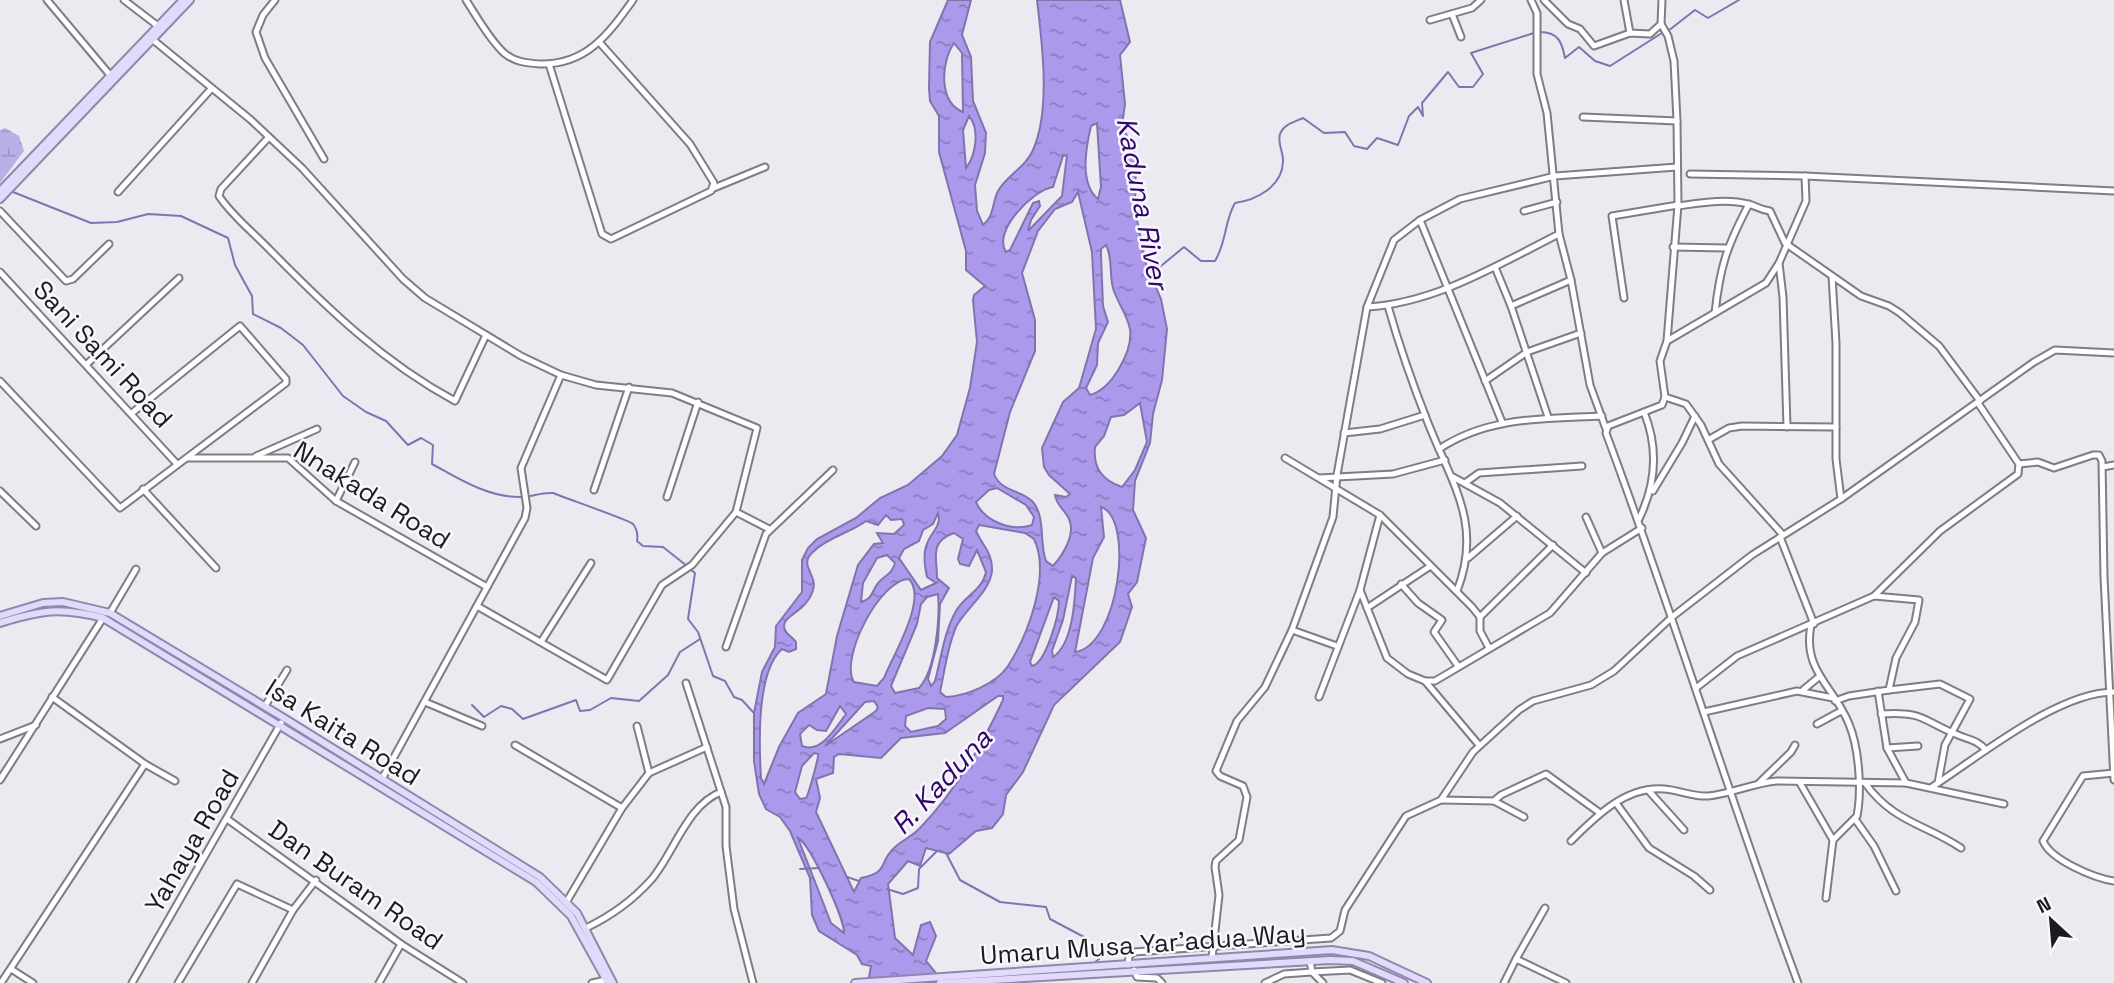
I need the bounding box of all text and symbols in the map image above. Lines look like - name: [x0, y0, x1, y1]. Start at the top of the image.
- water label: Kaduna River: [1109, 114, 1178, 296]
- street label: Sani Sami Road: [26, 273, 180, 435]
- street label: Nnakada Road: [287, 433, 457, 557]
- street label: Isa Kaita Road: [259, 671, 427, 793]
- water label: R. Kaduna: [883, 720, 1000, 842]
- street label: Yahaya Road: [137, 763, 247, 919]
- street label: Dan Buram Road: [262, 812, 450, 958]
- north arrow: [2016, 885, 2086, 955]
- text: N: [2033, 891, 2055, 919]
- street label: Umaru Musa Yar'adua Way: [979, 916, 1307, 972]

